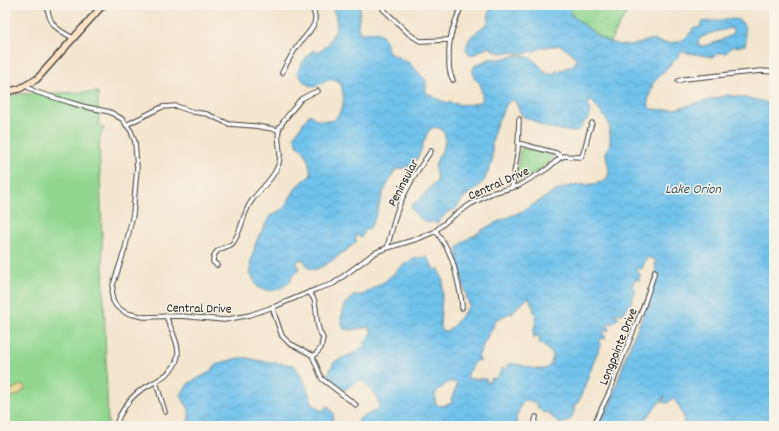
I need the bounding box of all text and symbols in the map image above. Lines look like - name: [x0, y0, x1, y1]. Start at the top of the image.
- street label: Peninsular: [384, 156, 425, 210]
- street label: Central Drive: [465, 162, 533, 206]
- water label: Lake Orion: [665, 180, 721, 200]
- street label: Central Drive: [166, 299, 232, 320]
- street label: Longpointe Drive: [595, 305, 643, 388]

